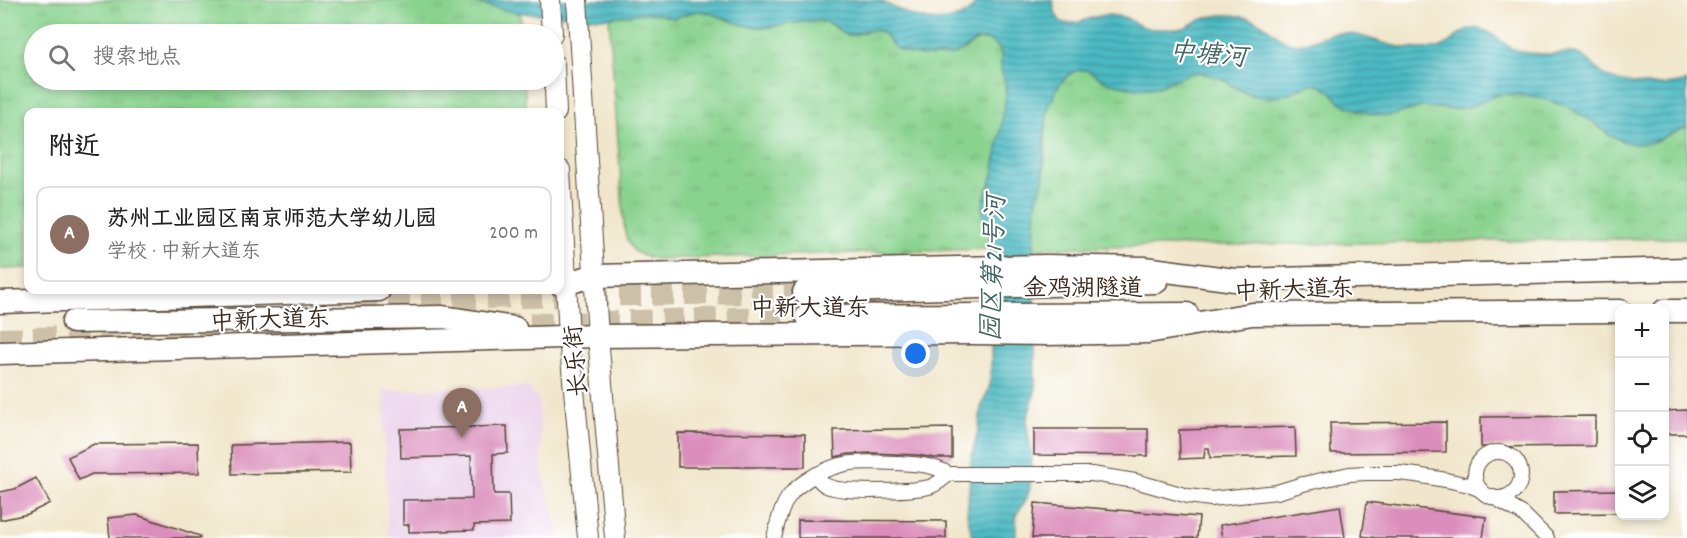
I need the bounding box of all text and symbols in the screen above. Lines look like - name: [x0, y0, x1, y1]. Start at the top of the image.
- search box: [24, 24, 564, 90]
- water label: 中塘河: [1167, 35, 1252, 79]
- icon: search: [45, 41, 78, 74]
- text: 搜索地点: [93, 43, 181, 74]
- text: 附近: [48, 130, 100, 167]
- water label: 园区第21号河: [974, 190, 1017, 342]
- text: 苏州工业园区南京师范大学幼儿园: [107, 205, 437, 236]
- text: A: [64, 220, 75, 248]
- text: 200 m: [489, 220, 538, 248]
- text: 学校 · 中新大道东: [107, 239, 261, 267]
- street label: 金鸡湖隧道: [1023, 273, 1143, 307]
- street label: 中新大道东: [1234, 273, 1355, 311]
- street label: 中新大道东: [750, 293, 870, 327]
- street label: 中新大道东: [210, 303, 331, 341]
- map controls: [1615, 304, 1669, 520]
- button: +: [1615, 304, 1669, 358]
- street label: 长乐街: [558, 323, 598, 398]
- your location: [901, 339, 930, 368]
- button: −: [1615, 358, 1669, 412]
- pin: A: [442, 388, 482, 438]
- button: locate: [1615, 412, 1669, 466]
- button: layers: [1615, 466, 1669, 520]

